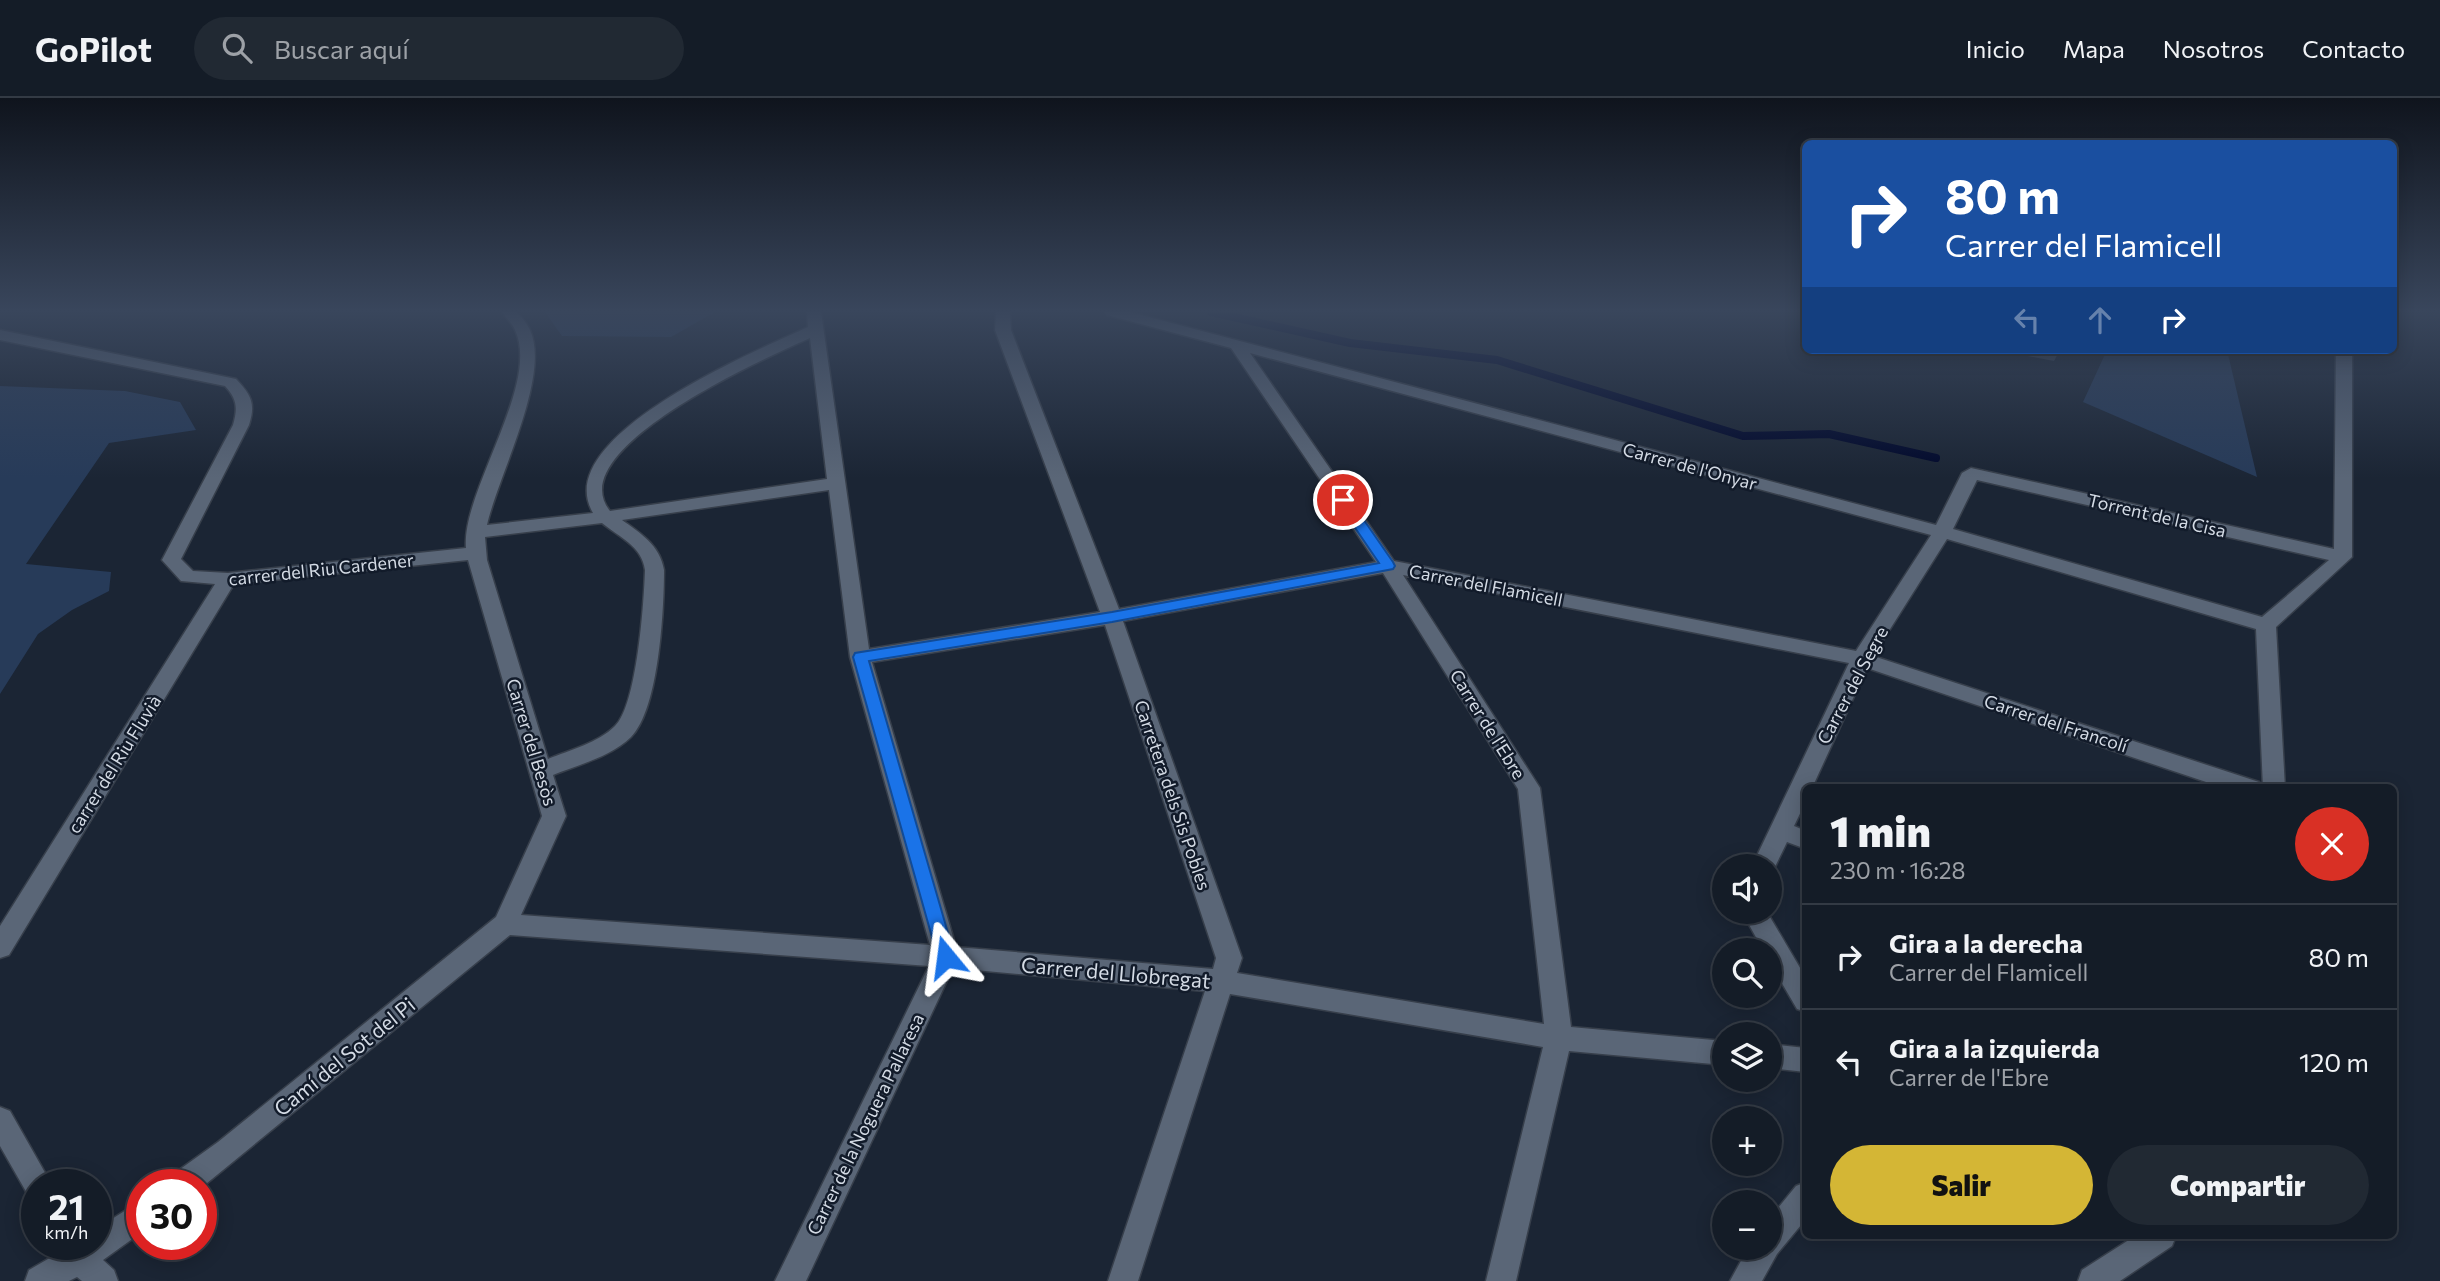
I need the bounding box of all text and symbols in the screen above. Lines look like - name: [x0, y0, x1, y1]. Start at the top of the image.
- search box: [194, 17, 684, 80]
- text: GoPilot: [35, 28, 152, 69]
- icon: search: [218, 29, 256, 67]
- text: Buscar aquí: [274, 33, 409, 64]
- text: Inicio: [1966, 34, 2025, 63]
- text: Mapa: [2063, 34, 2125, 63]
- text: Nosotros: [2163, 34, 2264, 63]
- text: Contacto: [2302, 34, 2405, 63]
- text: 80 m: [1945, 164, 2060, 224]
- icon: right: [1830, 168, 1921, 259]
- text: Carrer del Flamicell: [1945, 224, 2222, 264]
- icon: left: [2008, 301, 2046, 339]
- icon: ahead: [2081, 301, 2119, 339]
- icon: right: [2154, 301, 2192, 339]
- street label: Carrer de l'Onyar: [1620, 438, 1760, 494]
- pin: [1313, 470, 1373, 530]
- icon: arrive: [1324, 481, 1362, 519]
- street label: Torrent de la Cisa: [2086, 488, 2228, 542]
- street label: carrer del Riu Cardener: [227, 548, 415, 590]
- street label: Carrer del Flamicell: [1407, 559, 1565, 611]
- street label: Carrer del Segre: [1812, 622, 1892, 748]
- street label: Carrer de l'Ebre: [1445, 665, 1531, 783]
- street label: Carrer del Besòs: [502, 676, 562, 808]
- street label: Carrer del Francolí: [1982, 689, 2132, 757]
- street label: carrer del Riu Fluvià: [63, 691, 165, 837]
- street label: Carretera dels Sis Pobles: [1130, 697, 1216, 893]
- text: 1 min: [1830, 804, 1931, 856]
- button: close: [2295, 807, 2369, 881]
- map controls: [1712, 854, 1782, 1260]
- button: sound: [1712, 854, 1782, 924]
- text: 230 m · 16:28: [1830, 856, 1965, 884]
- position arrow: [909, 920, 983, 994]
- text: Gira a la derecha: [1889, 927, 2083, 958]
- button: search: [1712, 938, 1782, 1008]
- icon: right: [1830, 938, 1868, 976]
- text: 80 m: [2309, 941, 2369, 972]
- street label: Carrer del Llobregat: [1020, 951, 1212, 993]
- text: Carrer del Flamicell: [1889, 958, 2088, 986]
- street label: Camí del Sot del Pi: [268, 991, 420, 1121]
- street label: Carrer de la Noguera Pallaresa: [802, 1010, 928, 1238]
- button: layers: [1712, 1022, 1782, 1092]
- text: Gira a la izquierda: [1889, 1032, 2100, 1063]
- icon: left: [1830, 1043, 1868, 1081]
- text: 120 m: [2299, 1046, 2369, 1077]
- text: Carrer de l'Ebre: [1889, 1063, 2049, 1091]
- button: +: [1712, 1106, 1782, 1176]
- button: Salir: [1830, 1145, 2093, 1225]
- button: Compartir: [2107, 1145, 2369, 1225]
- speed limit sign: 30: [126, 1169, 217, 1260]
- text: 21: [49, 1184, 84, 1227]
- button: −: [1712, 1190, 1782, 1260]
- text: km/h: [45, 1221, 88, 1243]

